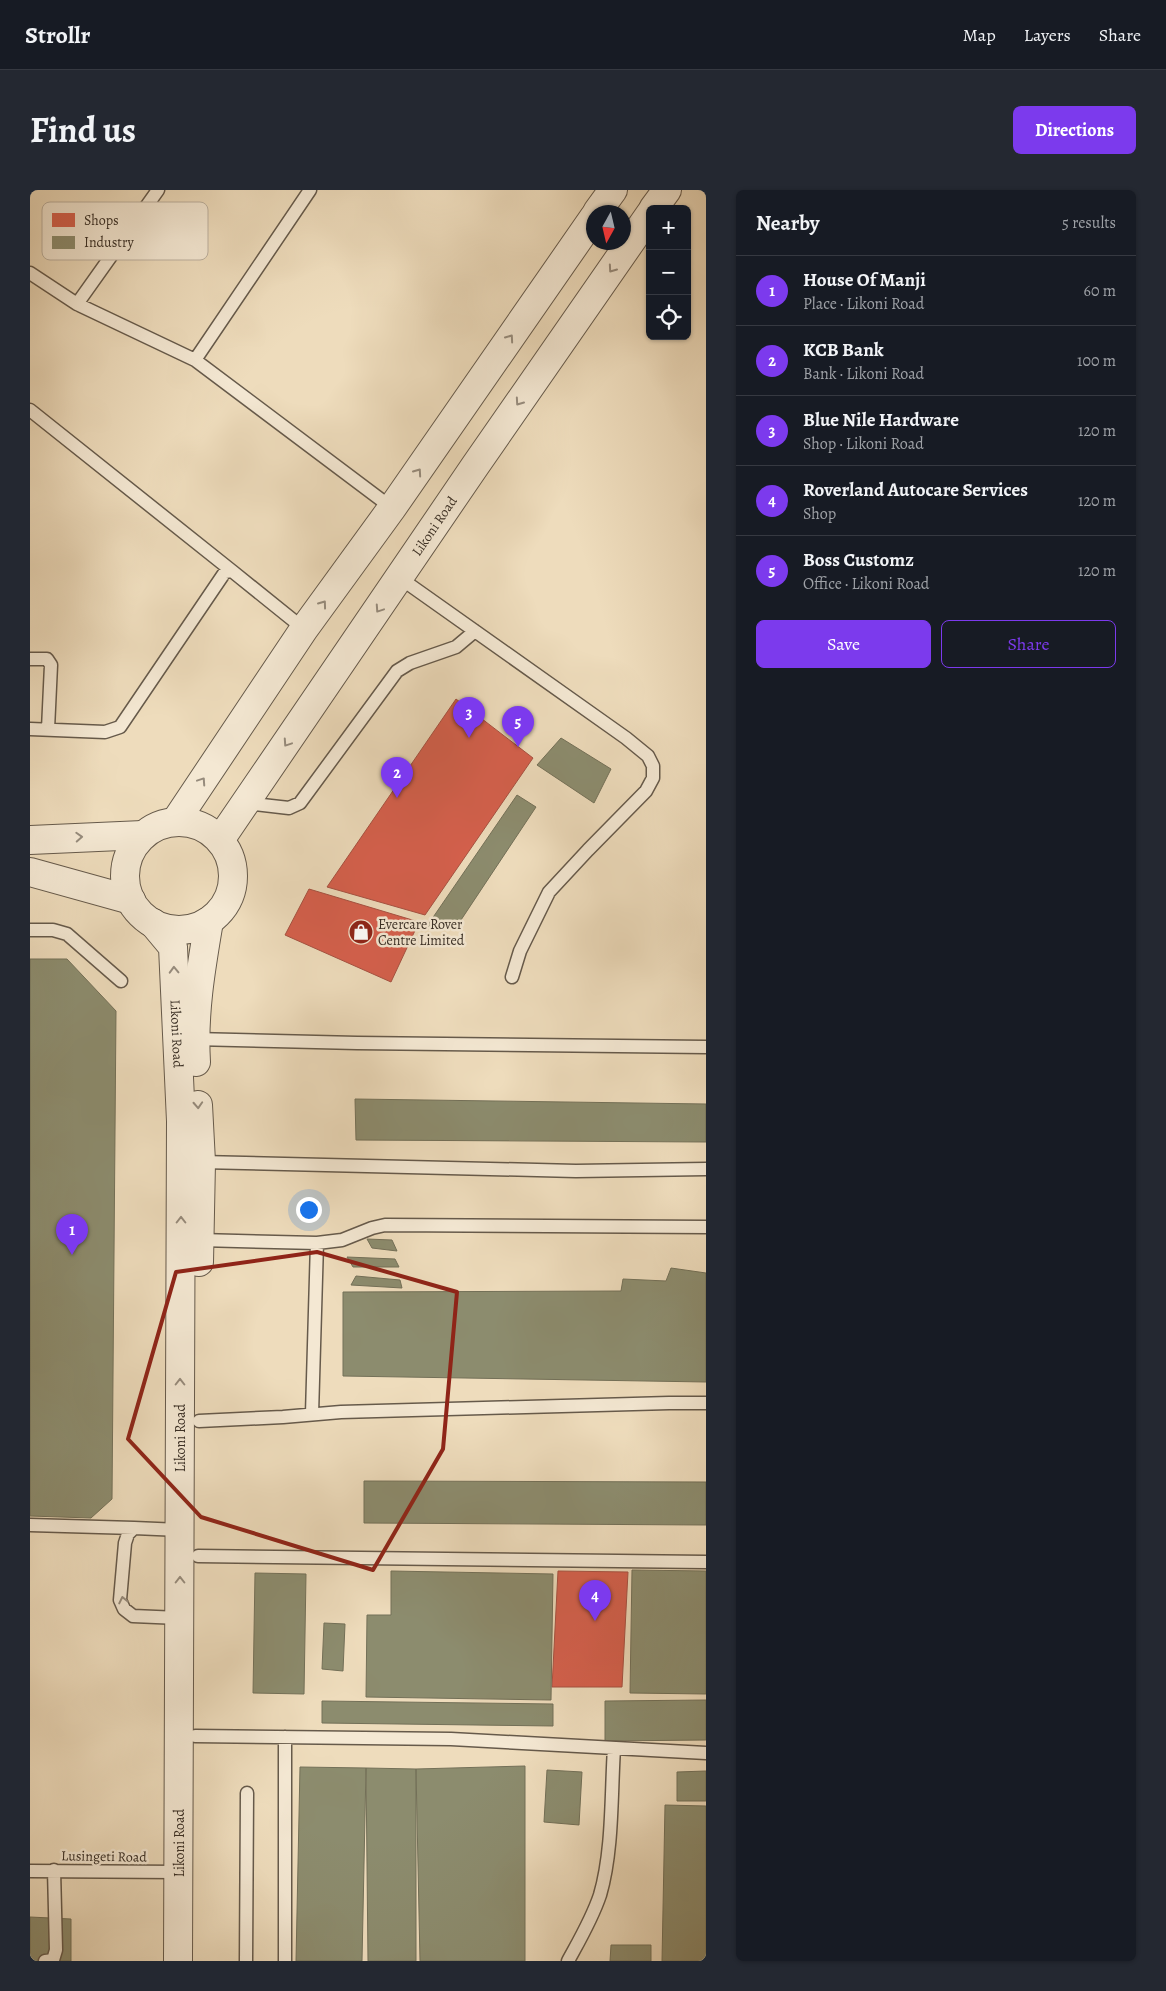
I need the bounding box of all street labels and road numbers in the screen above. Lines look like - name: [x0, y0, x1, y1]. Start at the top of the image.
- street label: Likoni Road: [407, 492, 462, 560]
- street label: Likoni Road: [165, 999, 188, 1069]
- street label: Likoni Road: [171, 1403, 190, 1472]
- street label: Likoni Road: [170, 1808, 189, 1877]
- street label: Lusingeti Road: [61, 1846, 147, 1867]

